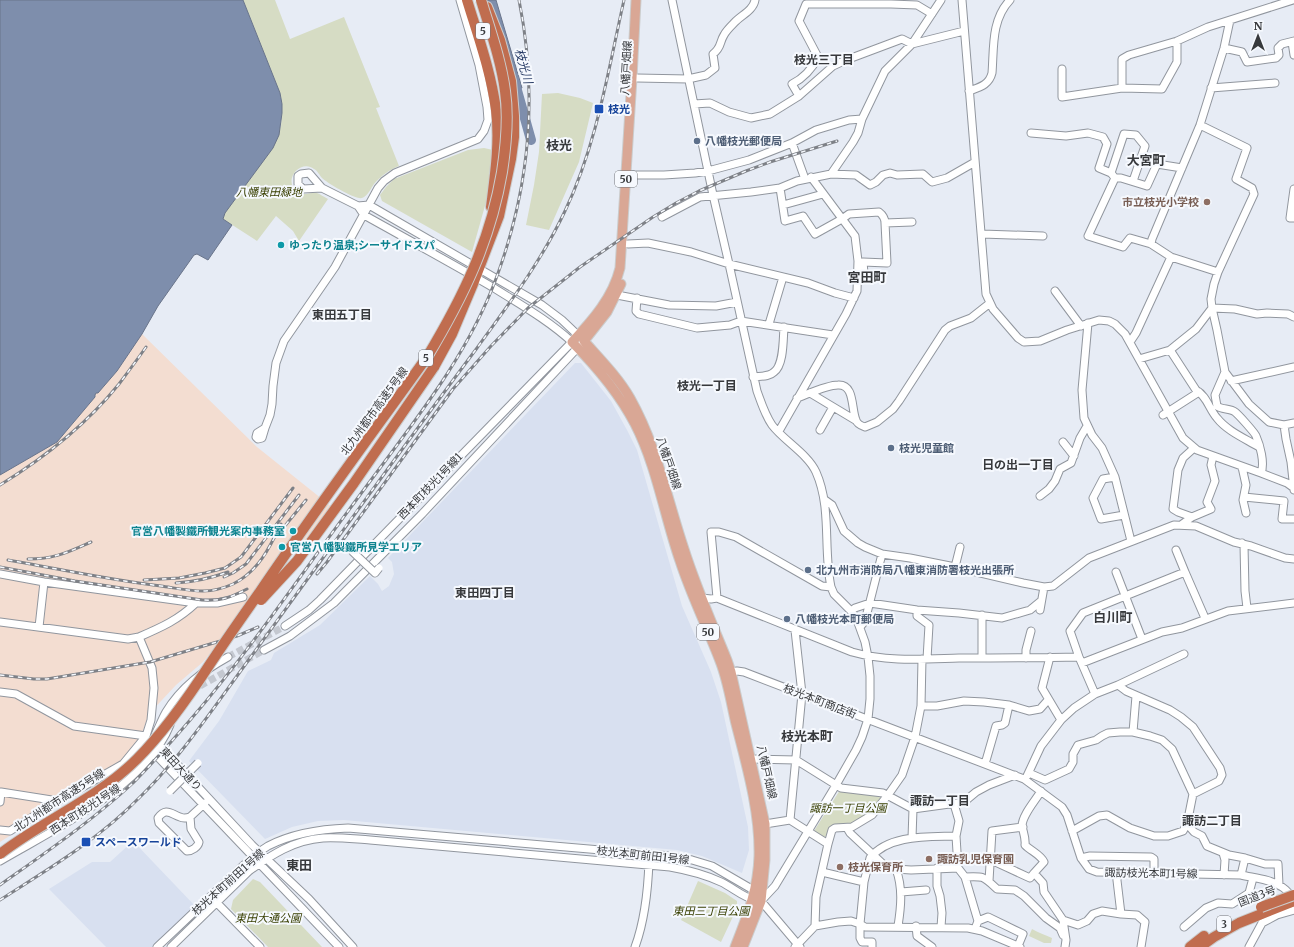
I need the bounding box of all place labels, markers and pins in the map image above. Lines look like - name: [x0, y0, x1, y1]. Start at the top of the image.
- place label: 枝光: [608, 102, 630, 116]
- marker: 枝光: [593, 103, 605, 115]
- place label: 八幡枝光郵便局: [705, 134, 782, 148]
- marker: 八幡枝光郵便局: [692, 136, 702, 146]
- place label: 市立枝光小学校: [1122, 195, 1199, 209]
- marker: 市立枝光小学校: [1202, 197, 1212, 207]
- place label: ゆったり温泉;シーサイドスパ: [289, 238, 435, 252]
- marker: ゆったり温泉;シーサイドスパ: [276, 240, 286, 250]
- place label: 枝光児童館: [899, 441, 954, 455]
- marker: 枝光児童館: [886, 443, 896, 453]
- place label: 官営八幡製鐵所観光案内事務室: [131, 524, 285, 538]
- marker: 官営八幡製鐵所観光案内事務室: [288, 526, 298, 536]
- place label: 官営八幡製鐵所見学エリア: [290, 540, 422, 554]
- marker: 官営八幡製鐵所見学エリア: [277, 542, 287, 552]
- place label: 北九州市消防局八幡東消防署枝光出張所: [816, 563, 1014, 577]
- marker: 北九州市消防局八幡東消防署枝光出張所: [803, 565, 813, 575]
- place label: 八幡枝光本町郵便局: [795, 612, 894, 626]
- marker: 八幡枝光本町郵便局: [782, 614, 792, 624]
- place label: スペースワールド: [95, 835, 182, 849]
- marker: スペースワールド: [80, 836, 92, 848]
- place label: 諏訪乳児保育園: [937, 852, 1014, 866]
- marker: 諏訪乳児保育園: [924, 854, 934, 864]
- place label: 枝光保育所: [848, 860, 903, 874]
- marker: 枝光保育所: [835, 862, 845, 872]

